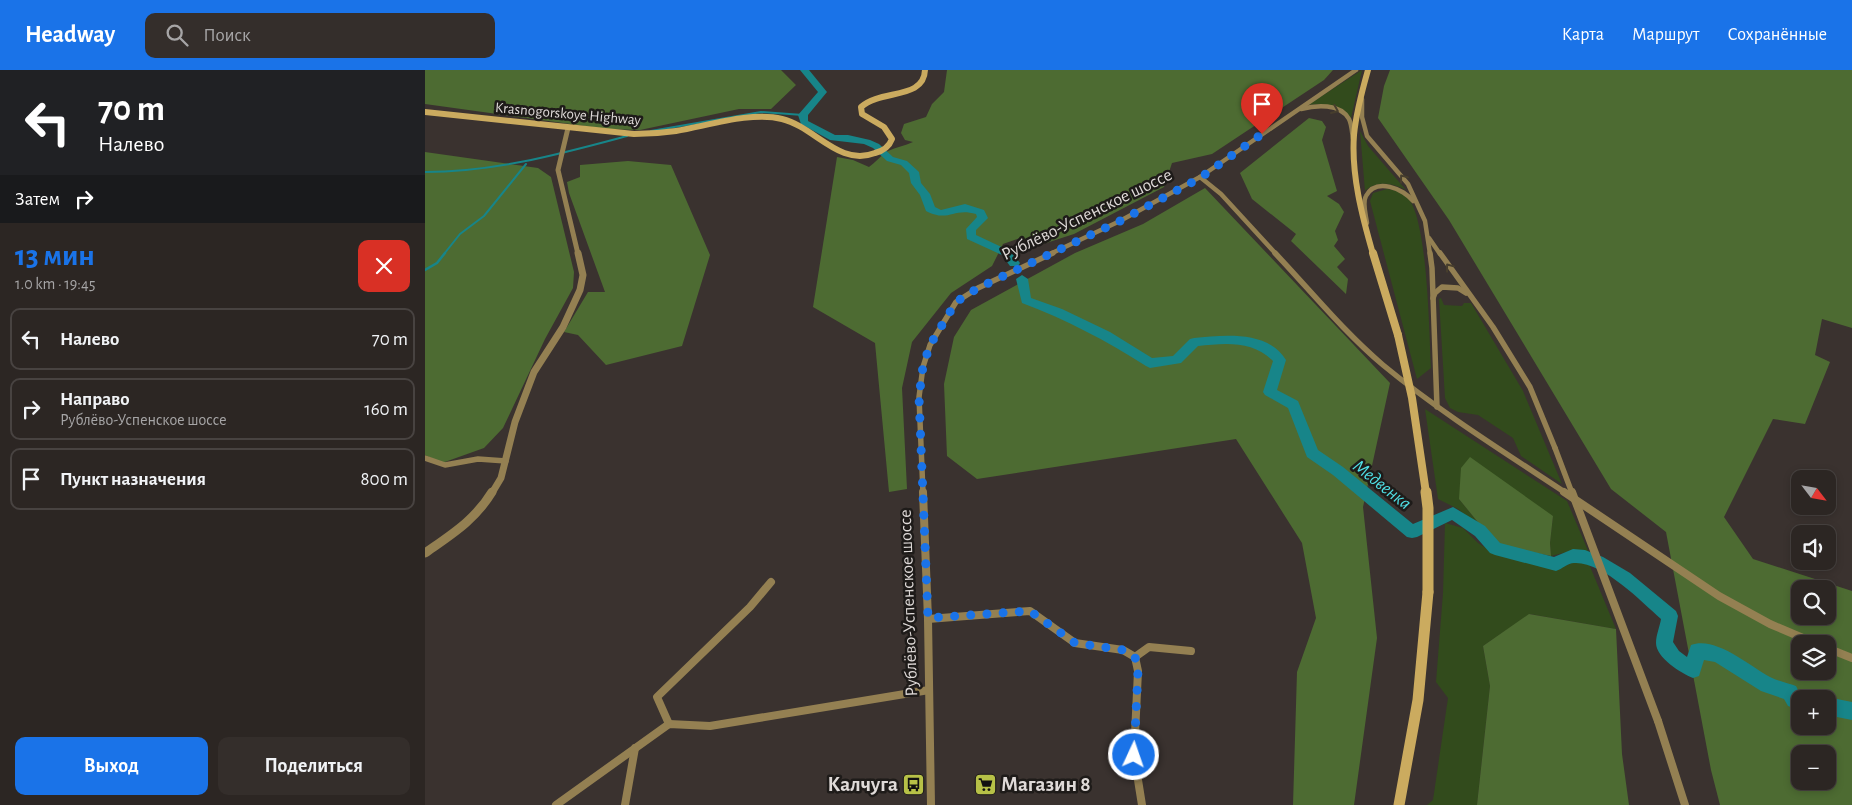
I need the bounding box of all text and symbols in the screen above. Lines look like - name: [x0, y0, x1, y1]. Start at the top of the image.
- search box: [145, 13, 495, 58]
- icon: search: [163, 21, 191, 49]
- text: Headway: [25, 23, 115, 47]
- text: Поиск: [203, 26, 251, 45]
- text: Карта: [1562, 26, 1604, 44]
- text: Маршрут: [1632, 26, 1700, 44]
- text: Сохранённые: [1728, 26, 1827, 44]
- pin: [1241, 83, 1283, 134]
- icon: left: [15, 90, 80, 155]
- icon: arrive: [1248, 90, 1276, 118]
- text: 70 m: [98, 92, 165, 127]
- street label: Krasnogorskoye Highway: [494, 100, 642, 128]
- one-way arrow: [1330, 104, 1339, 114]
- text: Налево: [98, 133, 164, 155]
- street label: Рублёво-Успенское шоссе: [998, 165, 1175, 264]
- one-way arrow: [1400, 174, 1409, 184]
- icon: right: [70, 185, 98, 213]
- text: Затем: [15, 190, 60, 209]
- button: close: [358, 240, 410, 292]
- text: 13 мин: [15, 241, 95, 271]
- one-way arrow: [1447, 264, 1455, 273]
- text: 1.0 km · 19:45: [15, 276, 95, 292]
- icon: left: [17, 325, 45, 353]
- text: Налево: [60, 330, 119, 349]
- text: 70 m: [372, 330, 408, 349]
- text: Направо: [60, 390, 130, 409]
- icon: right: [17, 395, 45, 423]
- text: 160 m: [364, 400, 408, 419]
- text: Рублёво-Успенское шоссе: [60, 412, 227, 428]
- water label: Медвенка: [1349, 457, 1415, 513]
- icon: arrive: [17, 465, 45, 493]
- text: Пункт назначения: [60, 470, 206, 489]
- text: 800 m: [361, 470, 408, 489]
- north arrow: [1791, 470, 1836, 515]
- map controls: [1791, 470, 1836, 790]
- street label: Рублёво-Успенское шоссе: [896, 509, 921, 697]
- button: sound: [1791, 525, 1836, 570]
- button: search: [1791, 580, 1836, 625]
- button: layers: [1791, 635, 1836, 680]
- button: +: [1791, 690, 1836, 735]
- position arrow: [1107, 728, 1159, 780]
- button: Выход: [15, 737, 208, 795]
- button: Поделиться: [218, 737, 410, 795]
- button: −: [1791, 745, 1836, 790]
- bus stop icon: Калчуга: [902, 772, 926, 796]
- supermarket icon: Магазин 8: [973, 772, 997, 796]
- place label: Калчуга: [828, 774, 898, 795]
- place label: Магазин 8: [1001, 774, 1091, 795]

